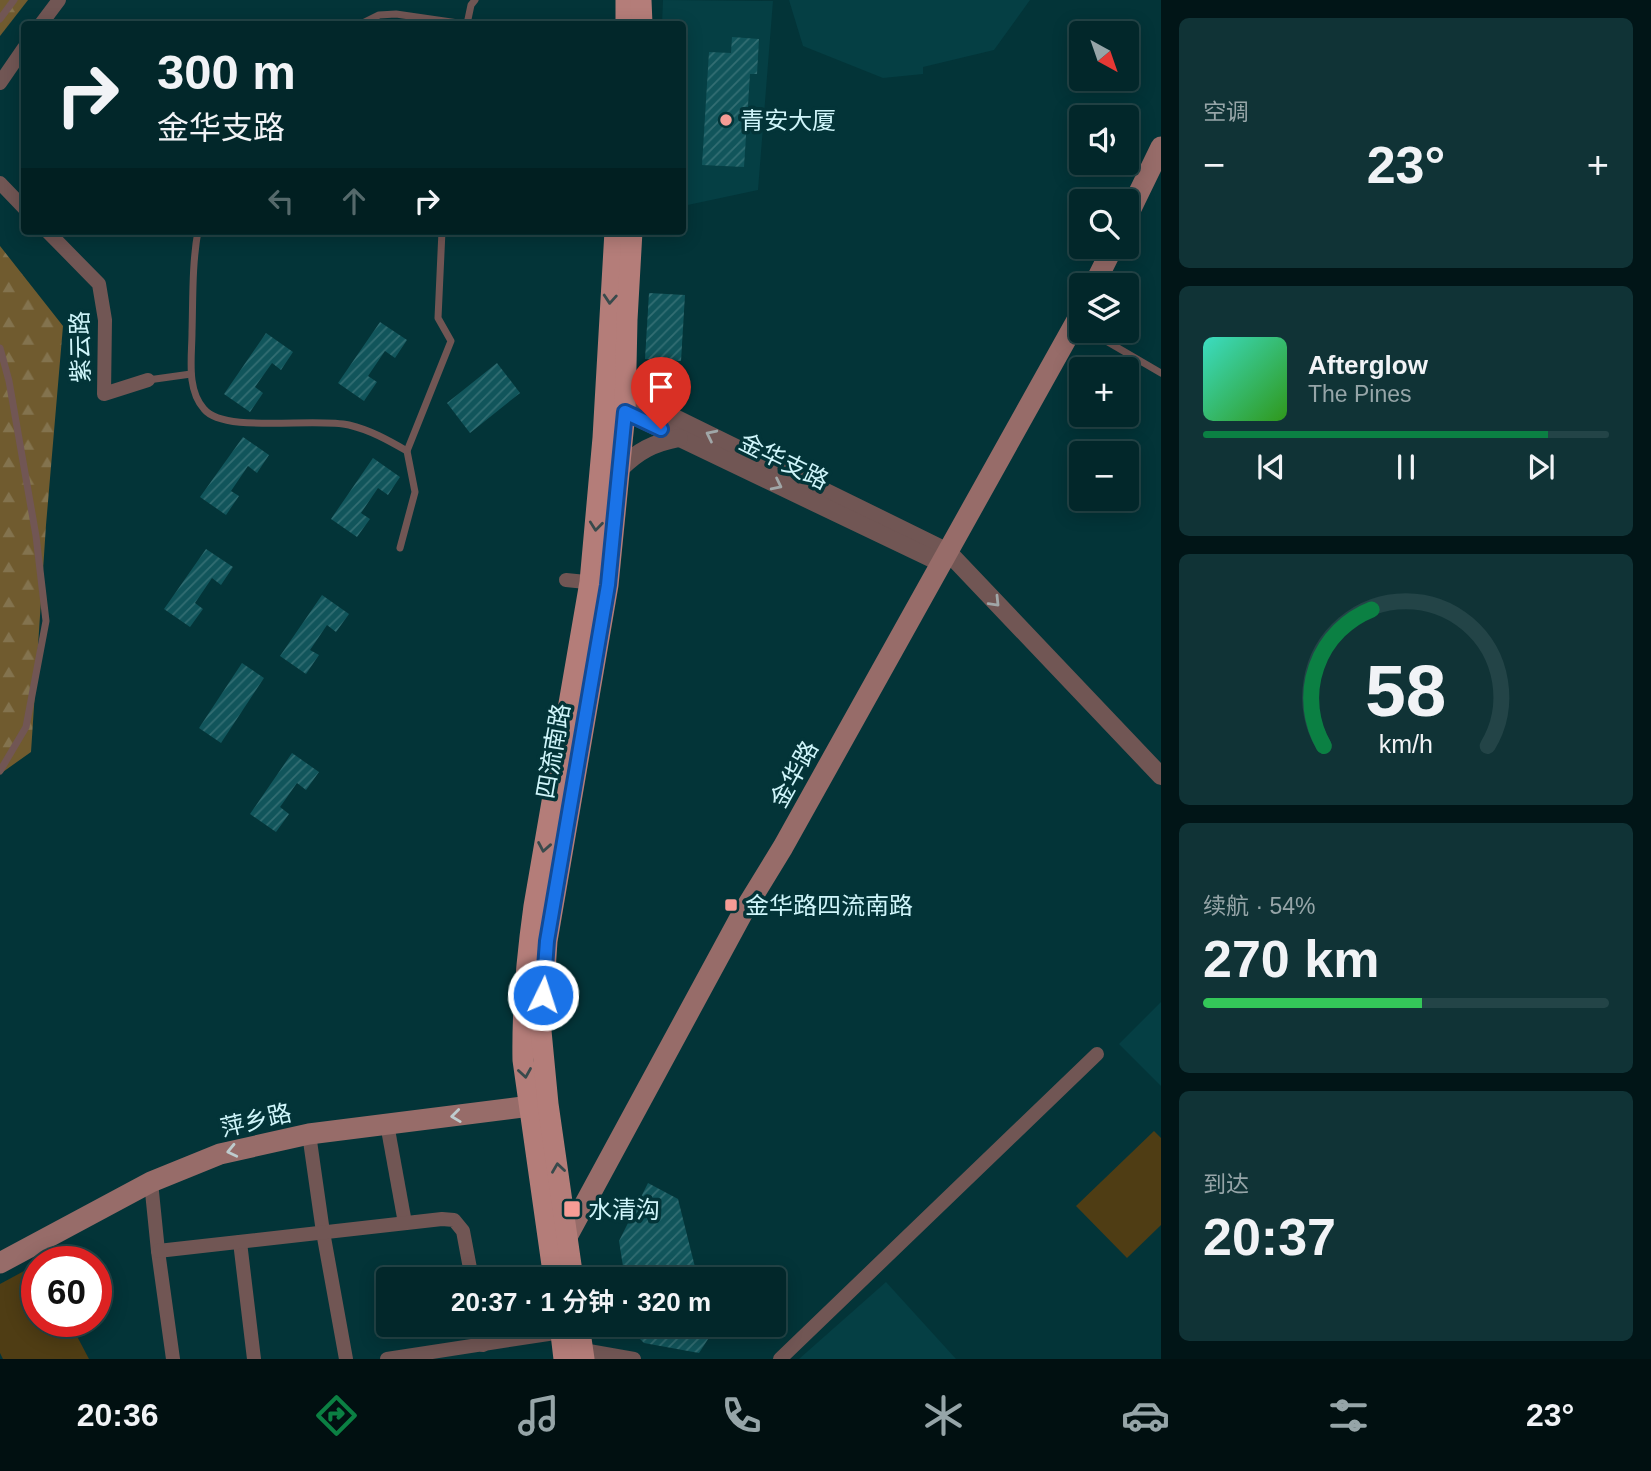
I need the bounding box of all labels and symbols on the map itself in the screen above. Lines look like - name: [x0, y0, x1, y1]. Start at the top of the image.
- north arrow: [1069, 21, 1139, 91]
- place label: 青安大厦: [740, 107, 836, 134]
- marker: 青安大厦: [718, 112, 734, 128]
- one-way arrow: [603, 294, 618, 305]
- street label: 紫云路: [66, 311, 94, 383]
- pin: [631, 357, 691, 429]
- street label: 金华支路: [735, 428, 833, 494]
- one-way arrow: [706, 430, 718, 444]
- one-way arrow: [770, 477, 782, 491]
- one-way arrow: [588, 520, 603, 532]
- one-way arrow: [986, 594, 999, 607]
- street label: 四流南路: [531, 701, 575, 801]
- street label: 金华路: [765, 736, 823, 812]
- one-way arrow: [537, 841, 552, 853]
- place label: 金华路四流南路: [745, 892, 913, 919]
- marker: 金华路四流南路: [723, 897, 739, 913]
- position arrow: [506, 958, 580, 1032]
- one-way arrow: [517, 1067, 532, 1079]
- street label: 萍乡路: [218, 1099, 294, 1141]
- one-way arrow: [451, 1108, 462, 1123]
- one-way arrow: [226, 1143, 238, 1158]
- one-way arrow: [550, 1162, 565, 1174]
- place label: 水清沟: [588, 1196, 660, 1223]
- marker: 水清沟: [562, 1199, 582, 1219]
- speed limit sign: 60: [21, 1246, 112, 1337]

